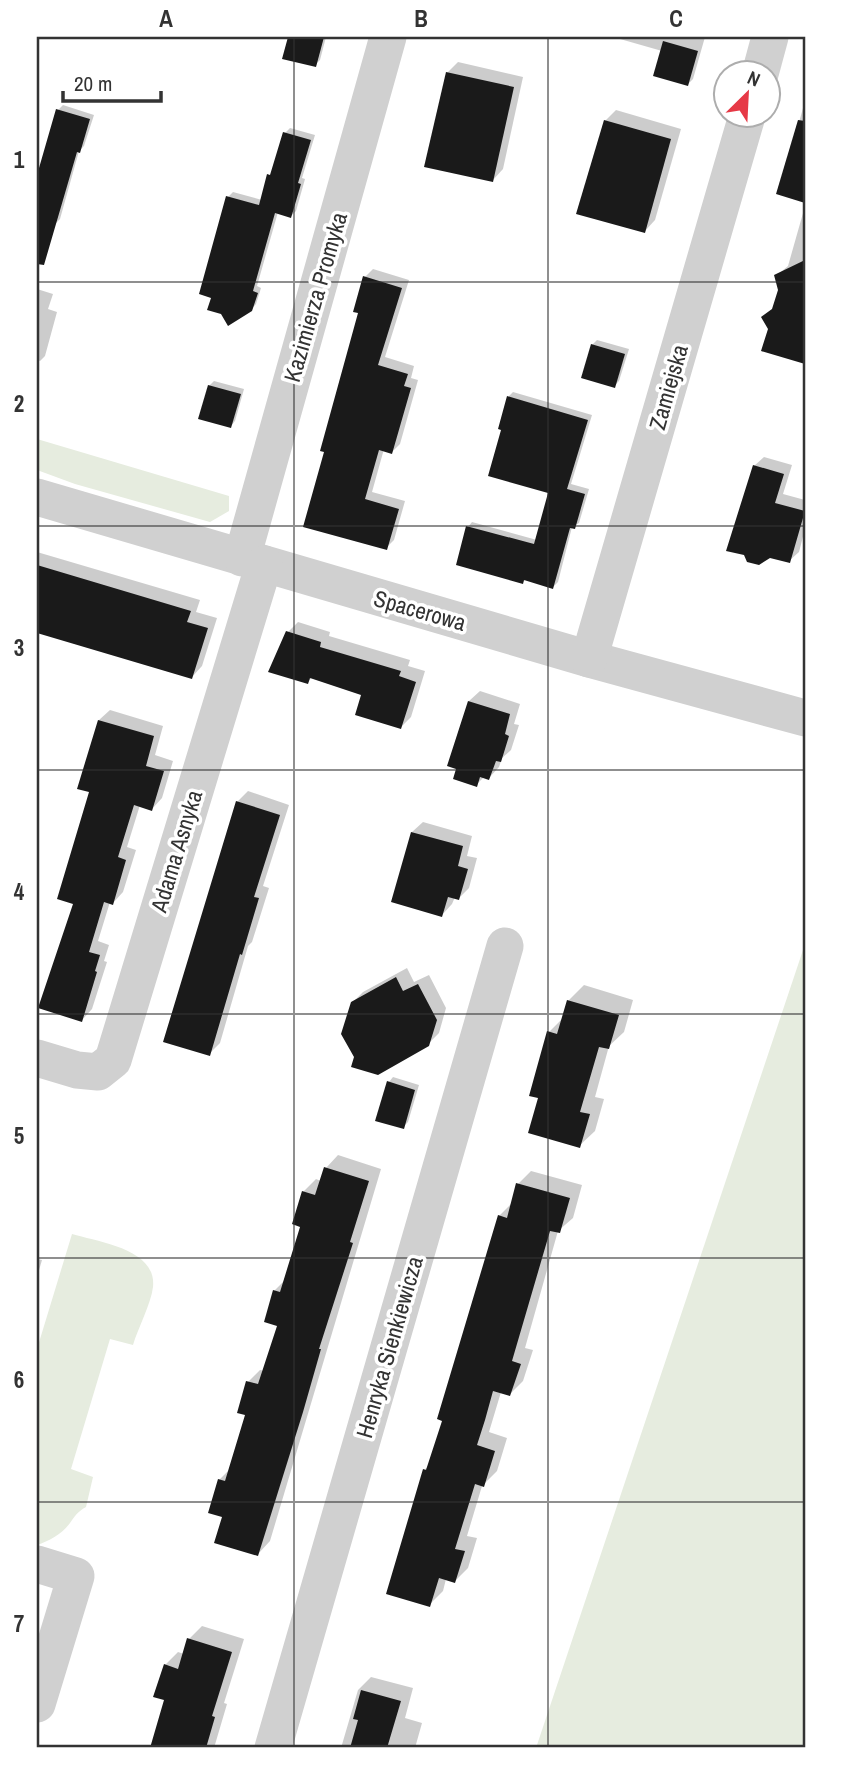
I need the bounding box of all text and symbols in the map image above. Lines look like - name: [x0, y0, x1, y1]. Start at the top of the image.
- text: A: [159, 3, 173, 34]
- text: B: [414, 3, 428, 34]
- text: C: [669, 3, 683, 34]
- scale bar: [63, 60, 161, 104]
- north arrow: [712, 60, 782, 130]
- text: N: [743, 64, 764, 93]
- text: 20 m: [74, 69, 112, 98]
- text: 1: [14, 144, 25, 175]
- street label: Kazimierza Promyka: [276, 208, 354, 385]
- street label: Zamiejska: [641, 340, 695, 433]
- text: 2: [14, 388, 24, 419]
- street label: Spacerowa: [370, 582, 470, 638]
- text: 3: [14, 632, 24, 663]
- street label: Adama Asnyka: [142, 786, 209, 917]
- text: 4: [14, 876, 25, 907]
- text: 5: [14, 1120, 24, 1151]
- street label: Henryka Sienkiewicza: [348, 1252, 430, 1441]
- text: 6: [14, 1364, 24, 1395]
- text: 7: [14, 1608, 24, 1639]

